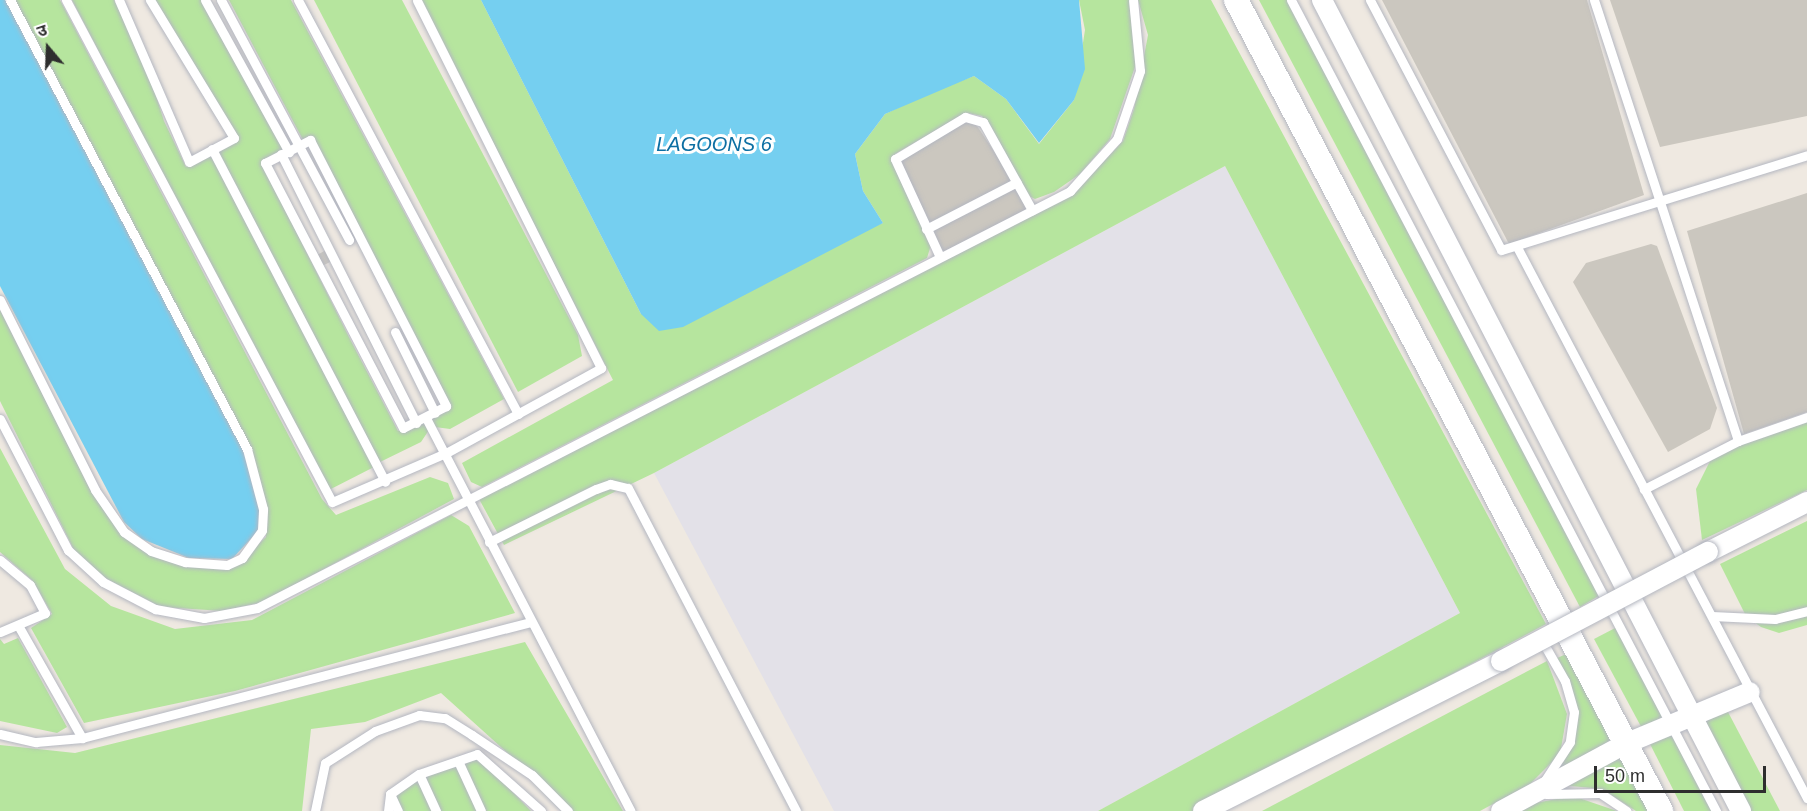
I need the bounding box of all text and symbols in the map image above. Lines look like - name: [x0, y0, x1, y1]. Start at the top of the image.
- north arrow: [18, 18, 78, 78]
- text: उ: [35, 21, 49, 40]
- water label: LAGOONS 6: [656, 132, 772, 156]
- scale bar: [1597, 754, 1770, 792]
- text: 50 m: [1605, 766, 1645, 786]

